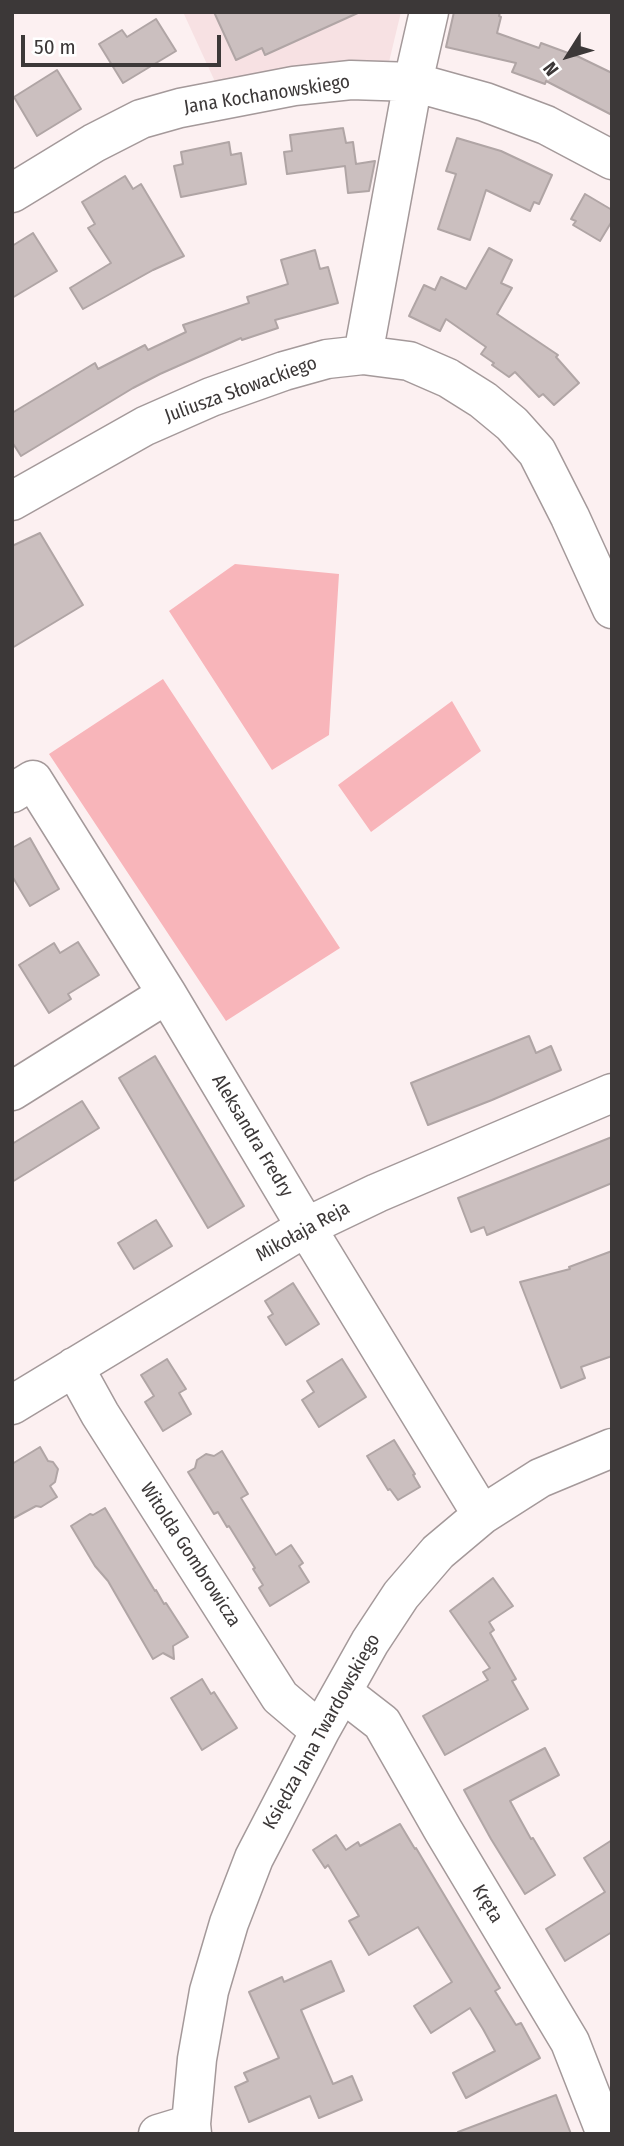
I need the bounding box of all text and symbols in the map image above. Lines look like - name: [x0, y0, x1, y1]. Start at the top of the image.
- scale bar: [24, 21, 224, 65]
- north arrow: [533, 21, 603, 91]
- text: 50 m: [34, 34, 76, 60]
- text: N: [538, 57, 563, 80]
- street label: Jana Kochanowskiego: [182, 71, 352, 119]
- street label: Juliusza Słowackiego: [162, 352, 320, 428]
- street label: Aleksandra Fredry: [206, 1071, 298, 1201]
- street label: Mikołaja Reja: [252, 1197, 354, 1267]
- street label: Witolda Gombrowicza: [135, 1479, 245, 1631]
- street label: Księdza Jana Twardowskiego: [259, 1630, 385, 1834]
- street label: Kręta: [467, 1881, 507, 1927]

